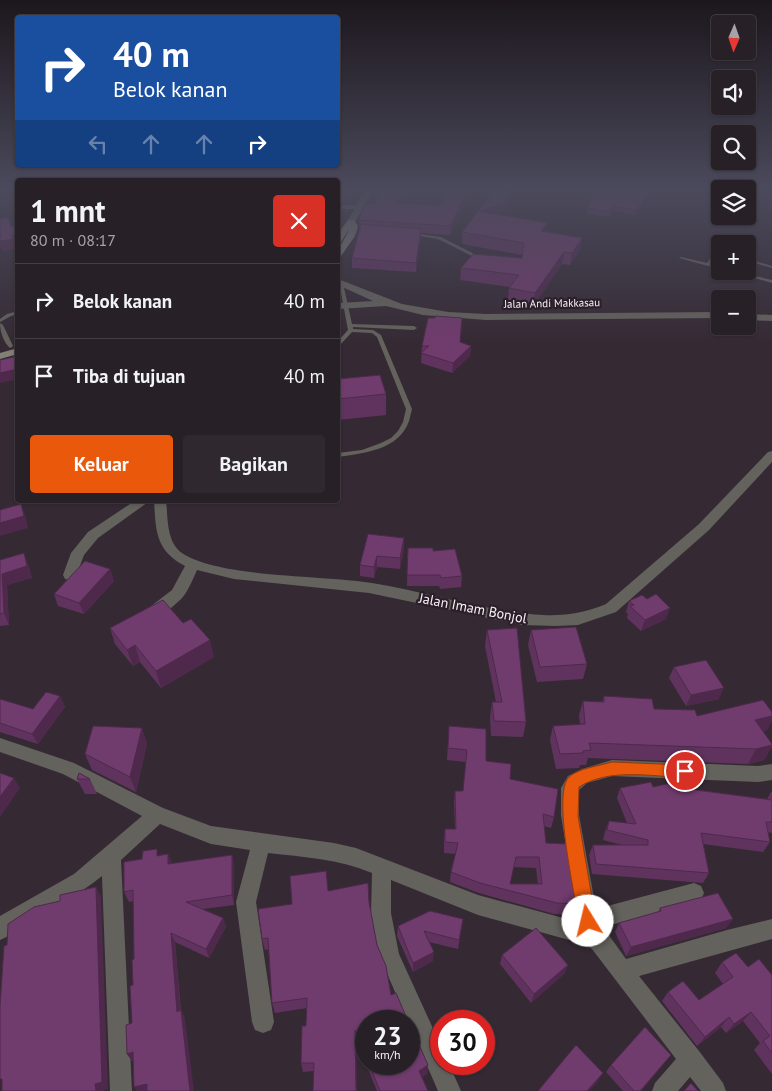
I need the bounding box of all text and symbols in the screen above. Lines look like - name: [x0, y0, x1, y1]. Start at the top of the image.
- north arrow: [711, 15, 756, 60]
- map controls: [711, 15, 756, 335]
- text: 40 m: [113, 31, 190, 77]
- icon: right: [30, 35, 95, 100]
- button: sound: [711, 70, 756, 115]
- text: Belok kanan: [113, 75, 227, 103]
- button: search: [711, 125, 756, 170]
- icon: left: [84, 130, 112, 158]
- icon: ahead: [137, 130, 165, 158]
- icon: ahead: [190, 130, 218, 158]
- icon: right: [243, 130, 271, 158]
- button: layers: [711, 180, 756, 225]
- text: 1 mnt: [30, 191, 106, 230]
- button: close: [273, 195, 325, 247]
- text: 80 m · 08:17: [30, 230, 116, 250]
- button: +: [711, 235, 756, 280]
- icon: right: [30, 287, 58, 315]
- text: Belok kanan: [73, 289, 172, 313]
- text: 40 m: [284, 289, 325, 313]
- button: −: [711, 290, 756, 335]
- street label: Jalan Andi Makkasau: [503, 295, 600, 311]
- icon: arrive: [30, 362, 58, 390]
- text: Tiba di tujuan: [73, 364, 185, 388]
- text: 40 m: [284, 364, 325, 388]
- button: Keluar: [30, 435, 173, 493]
- button: Bagikan: [183, 435, 325, 493]
- street label: Jalan Imam Bonjol: [417, 589, 529, 627]
- pin: [664, 750, 706, 792]
- icon: arrive: [671, 757, 699, 785]
- position arrow: [561, 894, 613, 946]
- speed limit sign: 30: [430, 1010, 495, 1075]
- text: 23: [373, 1020, 402, 1052]
- text: km/h: [374, 1047, 401, 1062]

